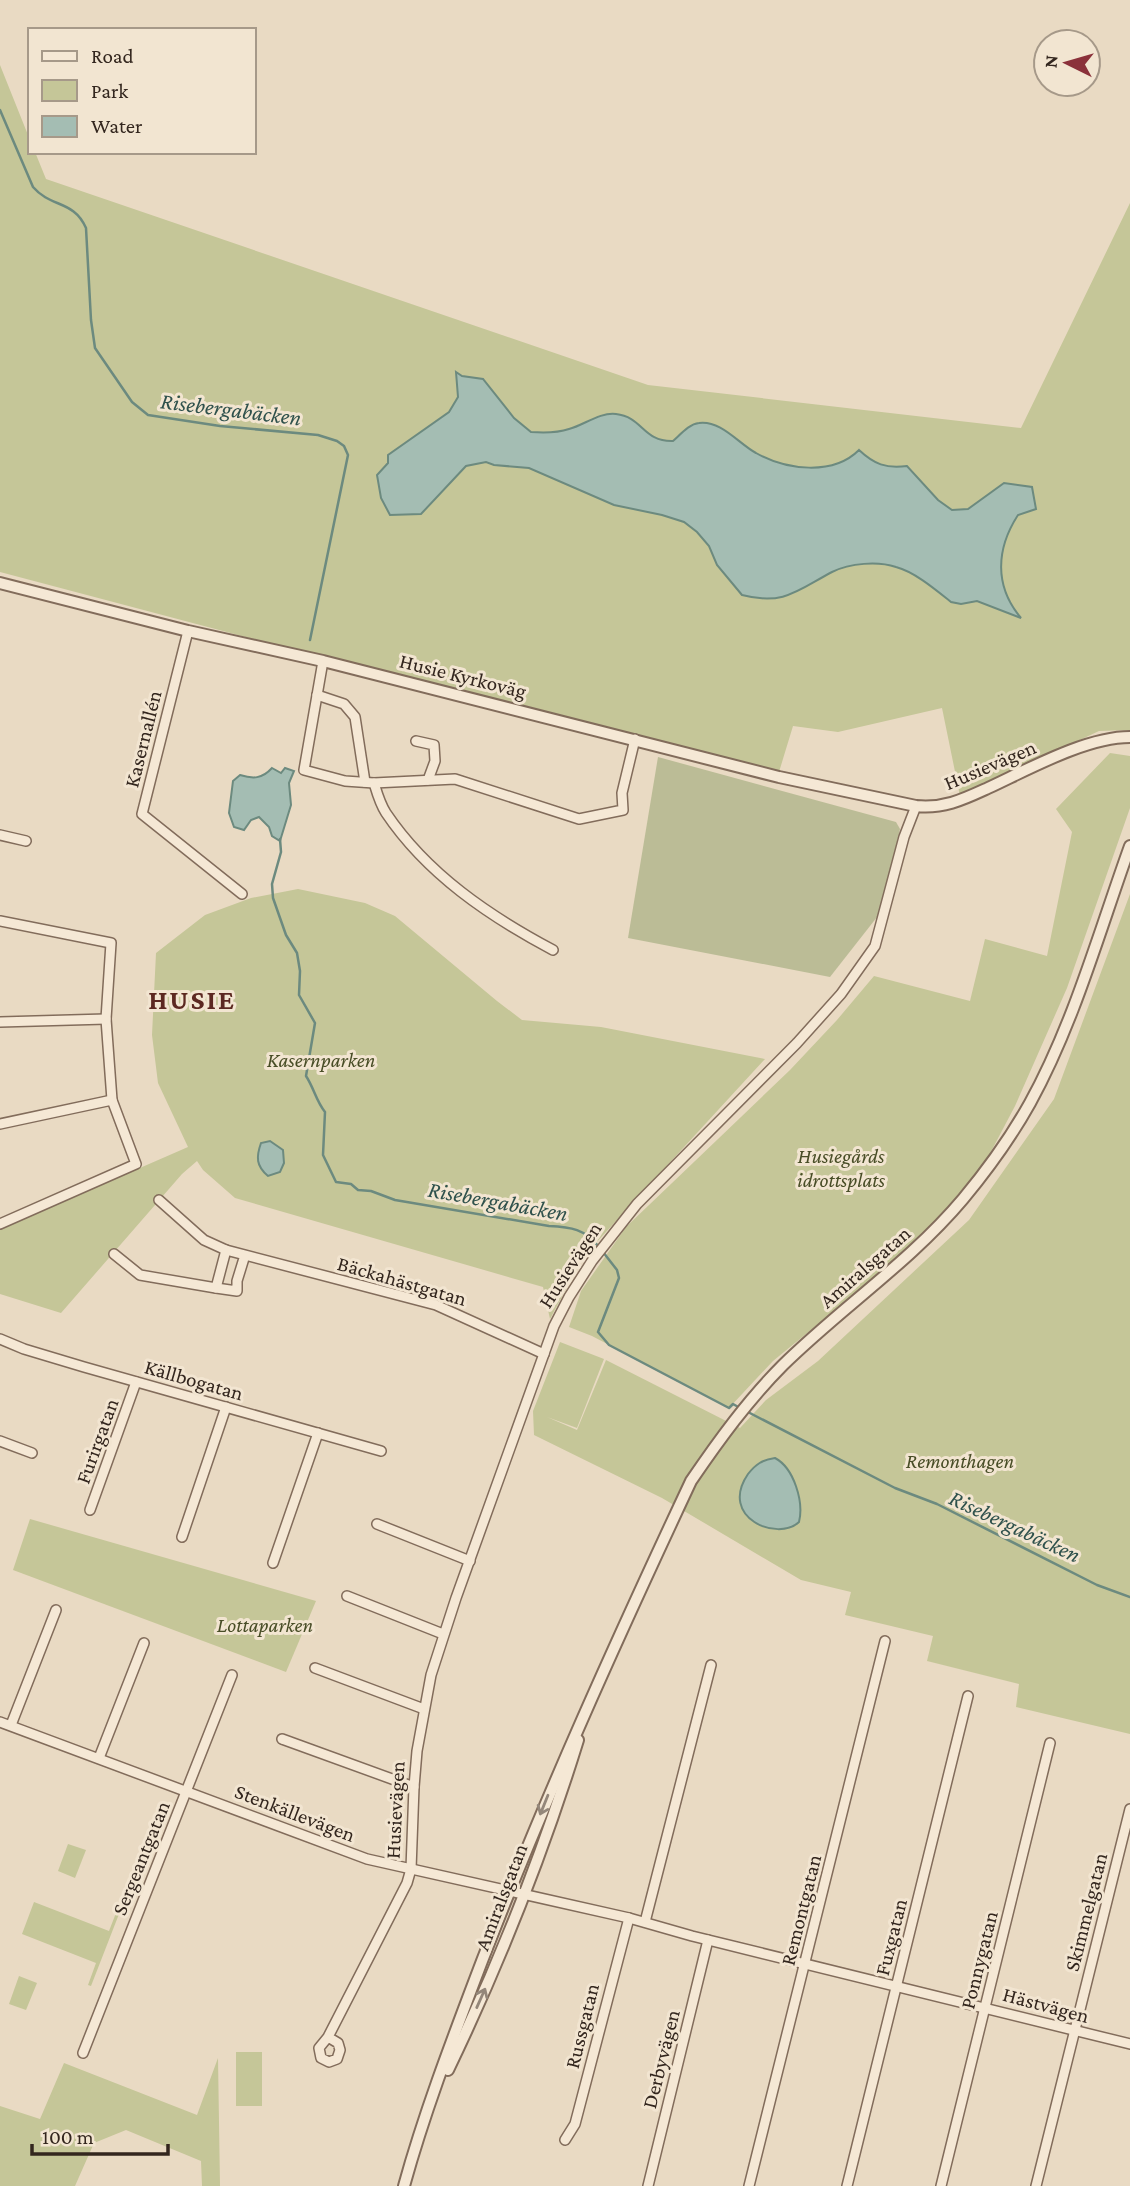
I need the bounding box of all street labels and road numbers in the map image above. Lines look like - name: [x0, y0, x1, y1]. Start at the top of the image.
- street label: Husie Kyrkoväg: [397, 649, 529, 703]
- street label: Kasernallén: [119, 688, 167, 790]
- street label: Husievägen: [940, 735, 1040, 795]
- street label: Husievägen: [533, 1218, 607, 1312]
- street label: Amiralsgatan: [815, 1221, 915, 1313]
- street label: Bäckahästgatan: [335, 1251, 469, 1311]
- street label: Källbogatan: [142, 1354, 246, 1406]
- street label: Furirgatan: [71, 1395, 123, 1487]
- street label: Husievägen: [380, 1761, 410, 1859]
- street label: Stenkällevägen: [231, 1779, 359, 1847]
- street label: Sergeantgatan: [107, 1797, 175, 1919]
- street label: Amiralsgatan: [470, 1840, 532, 1954]
- street label: Skimmelgatan: [1060, 1850, 1112, 1974]
- street label: Remontgatan: [776, 1852, 826, 1968]
- street label: Fuxgatan: [870, 1896, 912, 1978]
- street label: Ponnygatan: [955, 1908, 1003, 2012]
- street label: Russgatan: [560, 1981, 604, 2071]
- street label: Hästvägen: [1000, 1982, 1092, 2028]
- street label: Derbyvägen: [637, 2007, 685, 2111]

